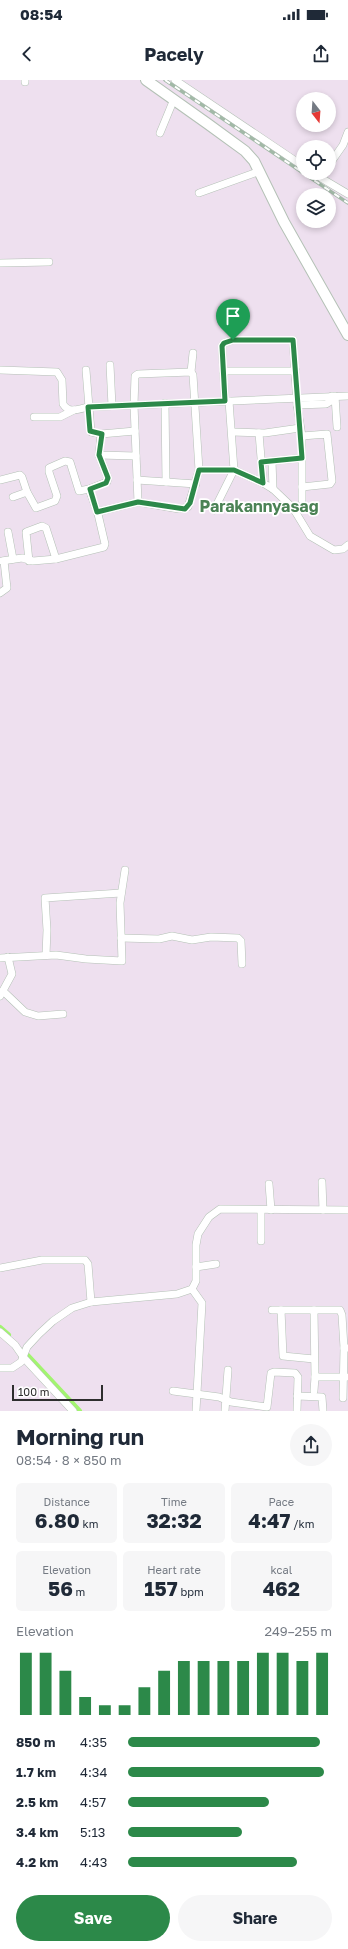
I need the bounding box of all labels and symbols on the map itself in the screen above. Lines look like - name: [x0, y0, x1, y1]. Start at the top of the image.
- north arrow: [296, 92, 336, 132]
- pin: [216, 299, 250, 340]
- district label: Parakannyasag: [200, 496, 319, 516]
- scale bar: [12, 1383, 103, 1402]

